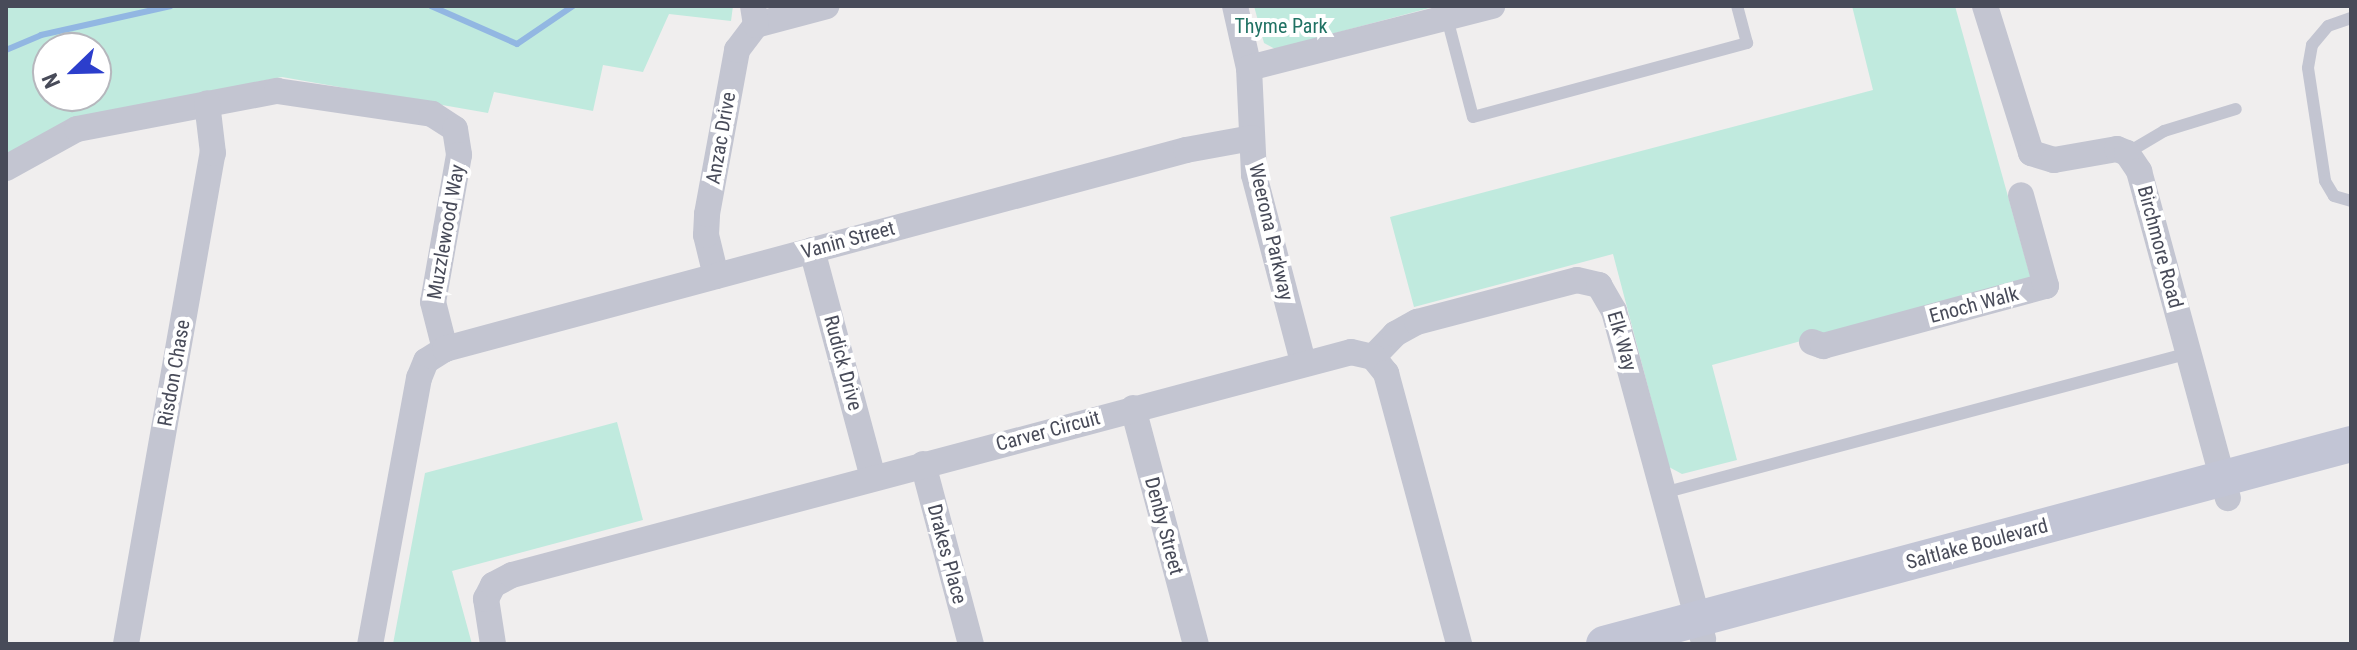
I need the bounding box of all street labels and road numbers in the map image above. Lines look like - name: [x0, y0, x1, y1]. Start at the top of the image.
- street label: Anzac Drive: [701, 90, 741, 186]
- street label: Weerona Parkway: [1244, 161, 1298, 303]
- street label: Muzzlewood Way: [422, 163, 470, 301]
- street label: Birchmore Road: [2132, 183, 2188, 311]
- street label: Vanin Street: [799, 216, 897, 264]
- street label: Enoch Walk: [1927, 282, 2021, 328]
- street label: Elk Way: [1602, 308, 1642, 374]
- street label: Rudick Drive: [819, 313, 867, 413]
- street label: Risdon Chase: [153, 318, 195, 428]
- street label: Carver Circuit: [993, 406, 1103, 456]
- street label: Denby Street: [1139, 475, 1189, 577]
- street label: Drakes Place: [922, 501, 972, 607]
- street label: Saltlake Boulevard: [1904, 514, 2050, 574]

